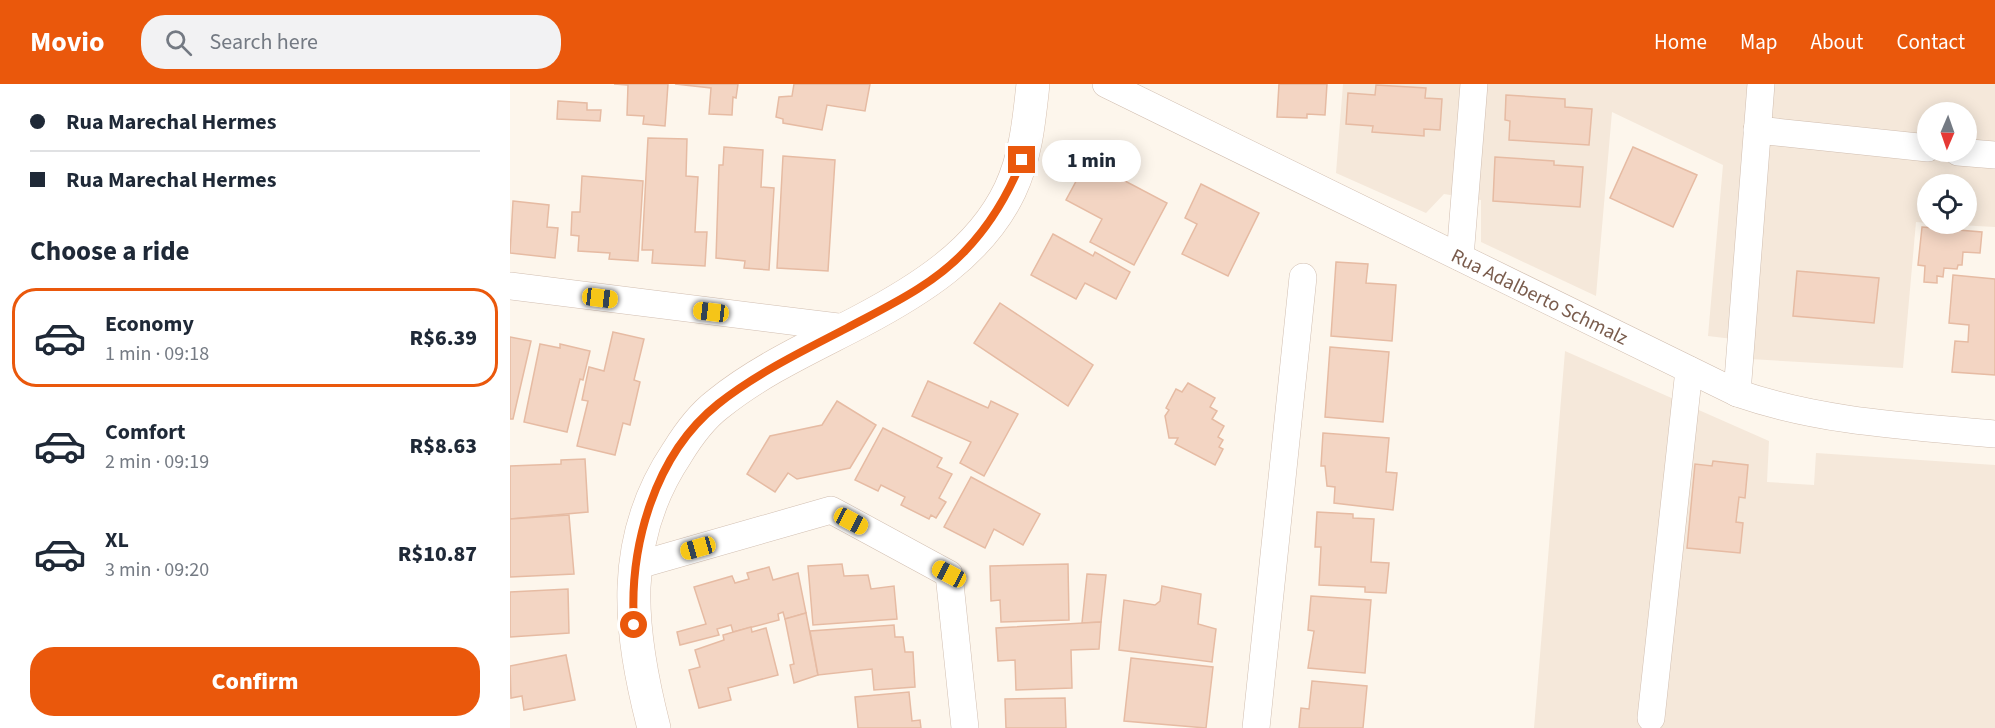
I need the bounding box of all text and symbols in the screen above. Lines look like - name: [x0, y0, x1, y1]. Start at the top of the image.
- search box: [141, 15, 561, 69]
- text: Movio: [30, 22, 105, 62]
- icon: search: [162, 26, 195, 59]
- text: Search here: [210, 26, 318, 58]
- text: Home: [1654, 27, 1707, 57]
- text: Map: [1740, 27, 1778, 57]
- text: About: [1811, 27, 1863, 57]
- text: Contact: [1896, 27, 1965, 57]
- north arrow: [1917, 102, 1977, 162]
- map controls: [1917, 102, 1977, 234]
- text: Rua Marechal Hermes: [66, 106, 276, 138]
- callout: 1 min: [1043, 139, 1142, 181]
- route end: [1008, 146, 1035, 173]
- text: 1 min: [1067, 147, 1116, 175]
- text: Rua Marechal Hermes: [66, 164, 276, 196]
- button: locate: [1917, 174, 1977, 234]
- text: Choose a ride: [30, 232, 190, 271]
- street label: Rua Adalberto Schmalz: [1446, 242, 1633, 353]
- car: [581, 287, 619, 309]
- car: [692, 301, 730, 323]
- text: Economy: [105, 308, 194, 340]
- icon: car: [33, 311, 87, 365]
- text: R$6.39: [410, 322, 477, 354]
- text: 1 min · 09:18: [105, 340, 209, 368]
- text: Comfort: [105, 416, 186, 448]
- icon: car: [33, 419, 87, 473]
- text: R$8.63: [410, 430, 477, 462]
- text: 2 min · 09:19: [105, 448, 209, 476]
- car: [831, 505, 871, 537]
- text: XL: [105, 524, 129, 556]
- icon: car: [33, 527, 87, 581]
- car: [678, 534, 718, 562]
- text: R$10.87: [398, 538, 477, 570]
- text: 3 min · 09:20: [105, 556, 209, 584]
- car: [929, 558, 969, 590]
- route start: [620, 611, 647, 638]
- button: Confirm: [30, 647, 480, 716]

